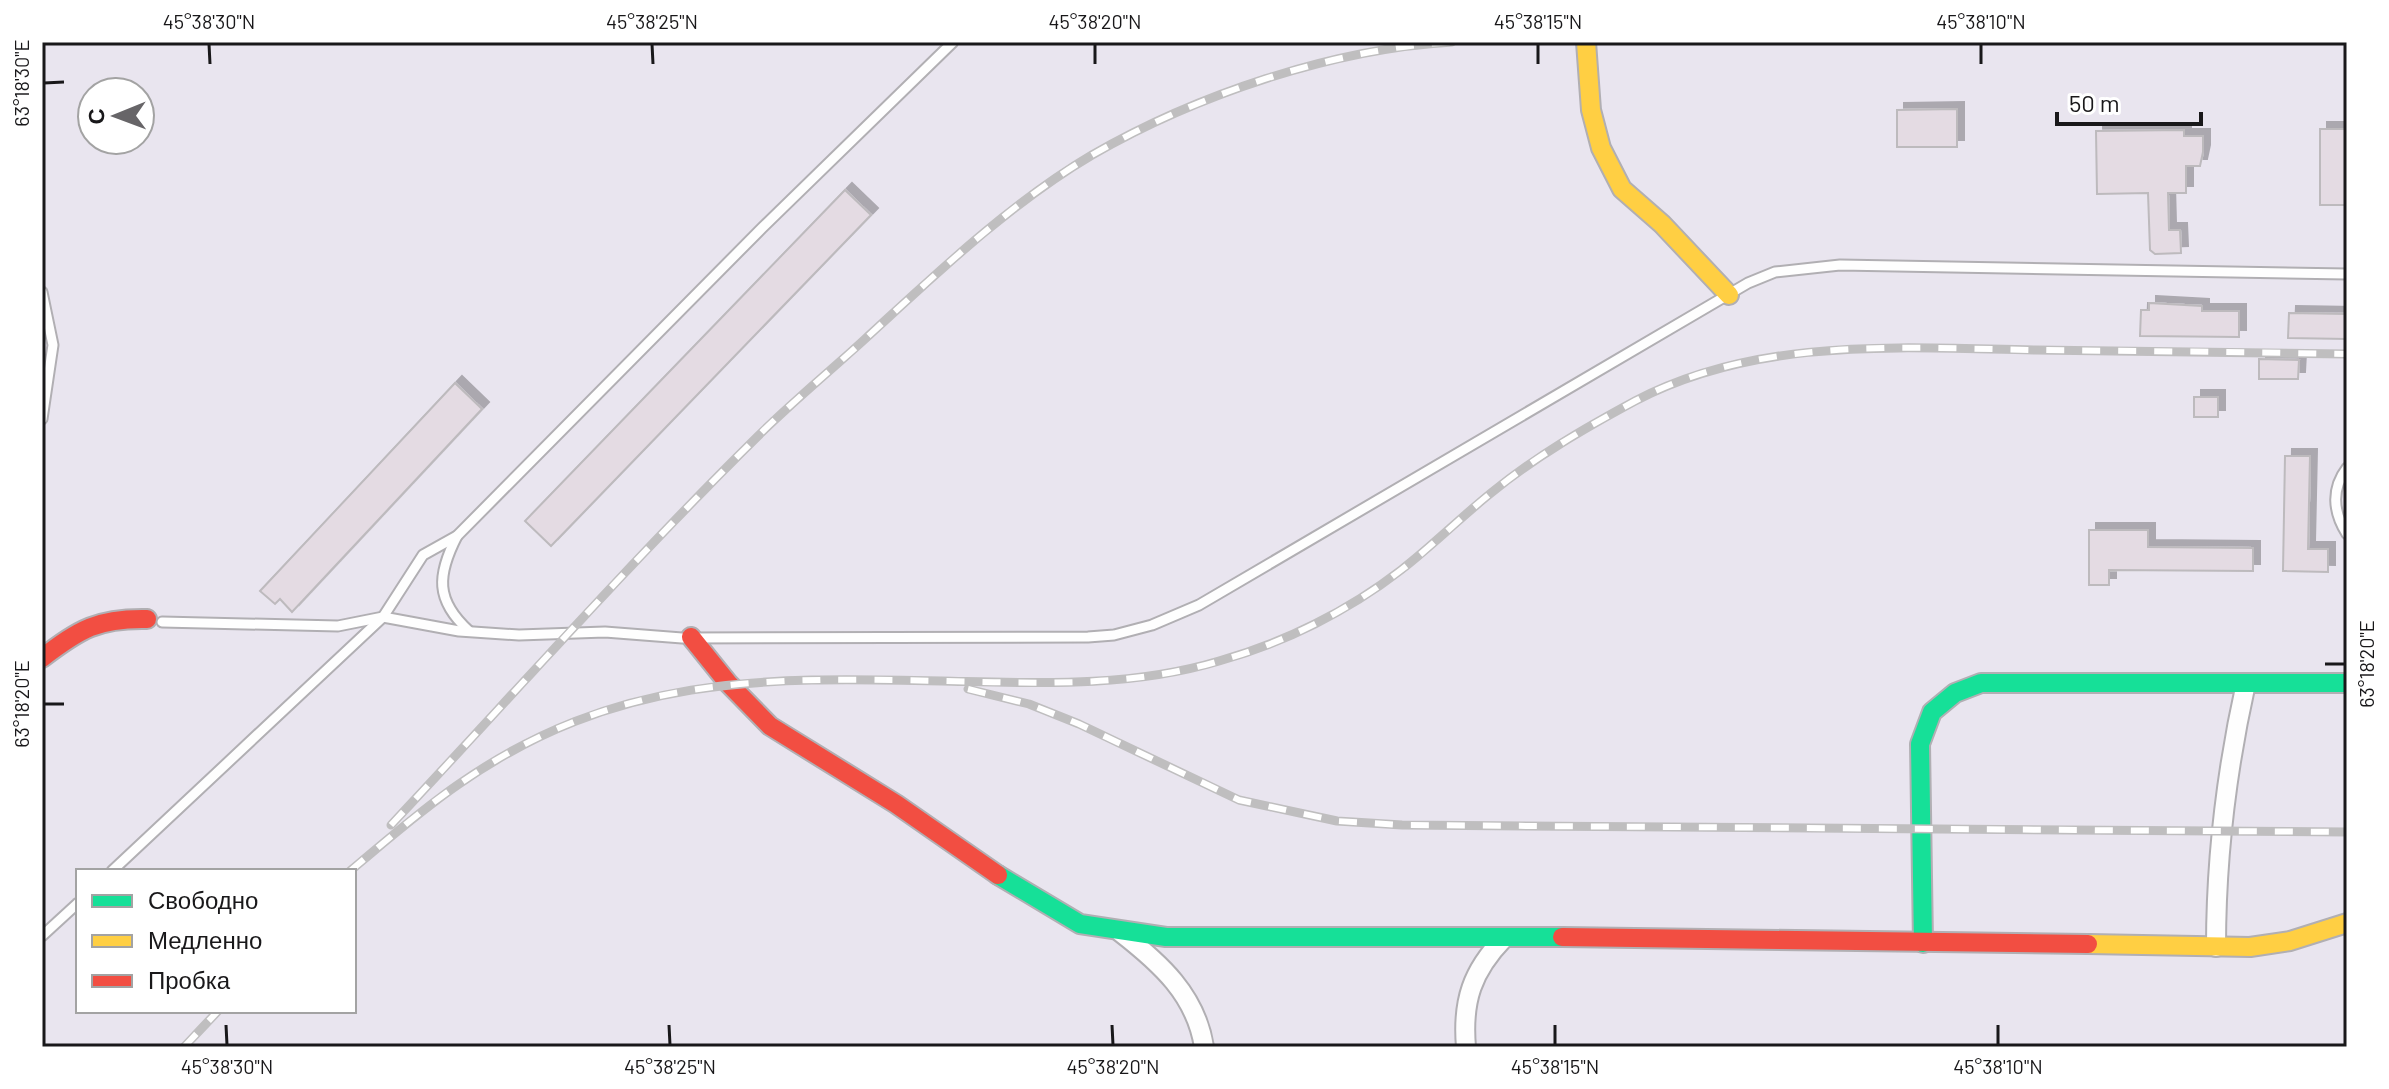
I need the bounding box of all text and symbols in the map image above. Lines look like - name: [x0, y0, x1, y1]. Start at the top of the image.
- text: 45°38'30"N: [163, 9, 255, 33]
- text: 45°38'25"N: [606, 9, 698, 33]
- text: 45°38'20"N: [1048, 9, 1142, 33]
- text: 45°38'15"N: [1494, 9, 1582, 33]
- text: 45°38'10"N: [1936, 9, 2026, 33]
- text: 63°18'30"E: [9, 39, 33, 127]
- north arrow: [76, 76, 156, 156]
- scale bar: [2057, 76, 2201, 126]
- text: 50 m: [2069, 88, 2120, 117]
- text: С: [82, 108, 108, 125]
- text: 63°18'20"E: [2354, 620, 2378, 708]
- text: 63°18'20"E: [9, 660, 33, 748]
- legend: [76, 869, 356, 1013]
- text: Свободно: [148, 885, 258, 914]
- text: Медленно: [148, 925, 262, 954]
- text: Пробка: [148, 965, 231, 994]
- text: 45°38'30"N: [181, 1054, 273, 1078]
- text: 45°38'25"N: [624, 1054, 716, 1078]
- text: 45°38'20"N: [1066, 1054, 1160, 1078]
- text: 45°38'15"N: [1511, 1054, 1599, 1078]
- text: 45°38'10"N: [1953, 1054, 2043, 1078]

